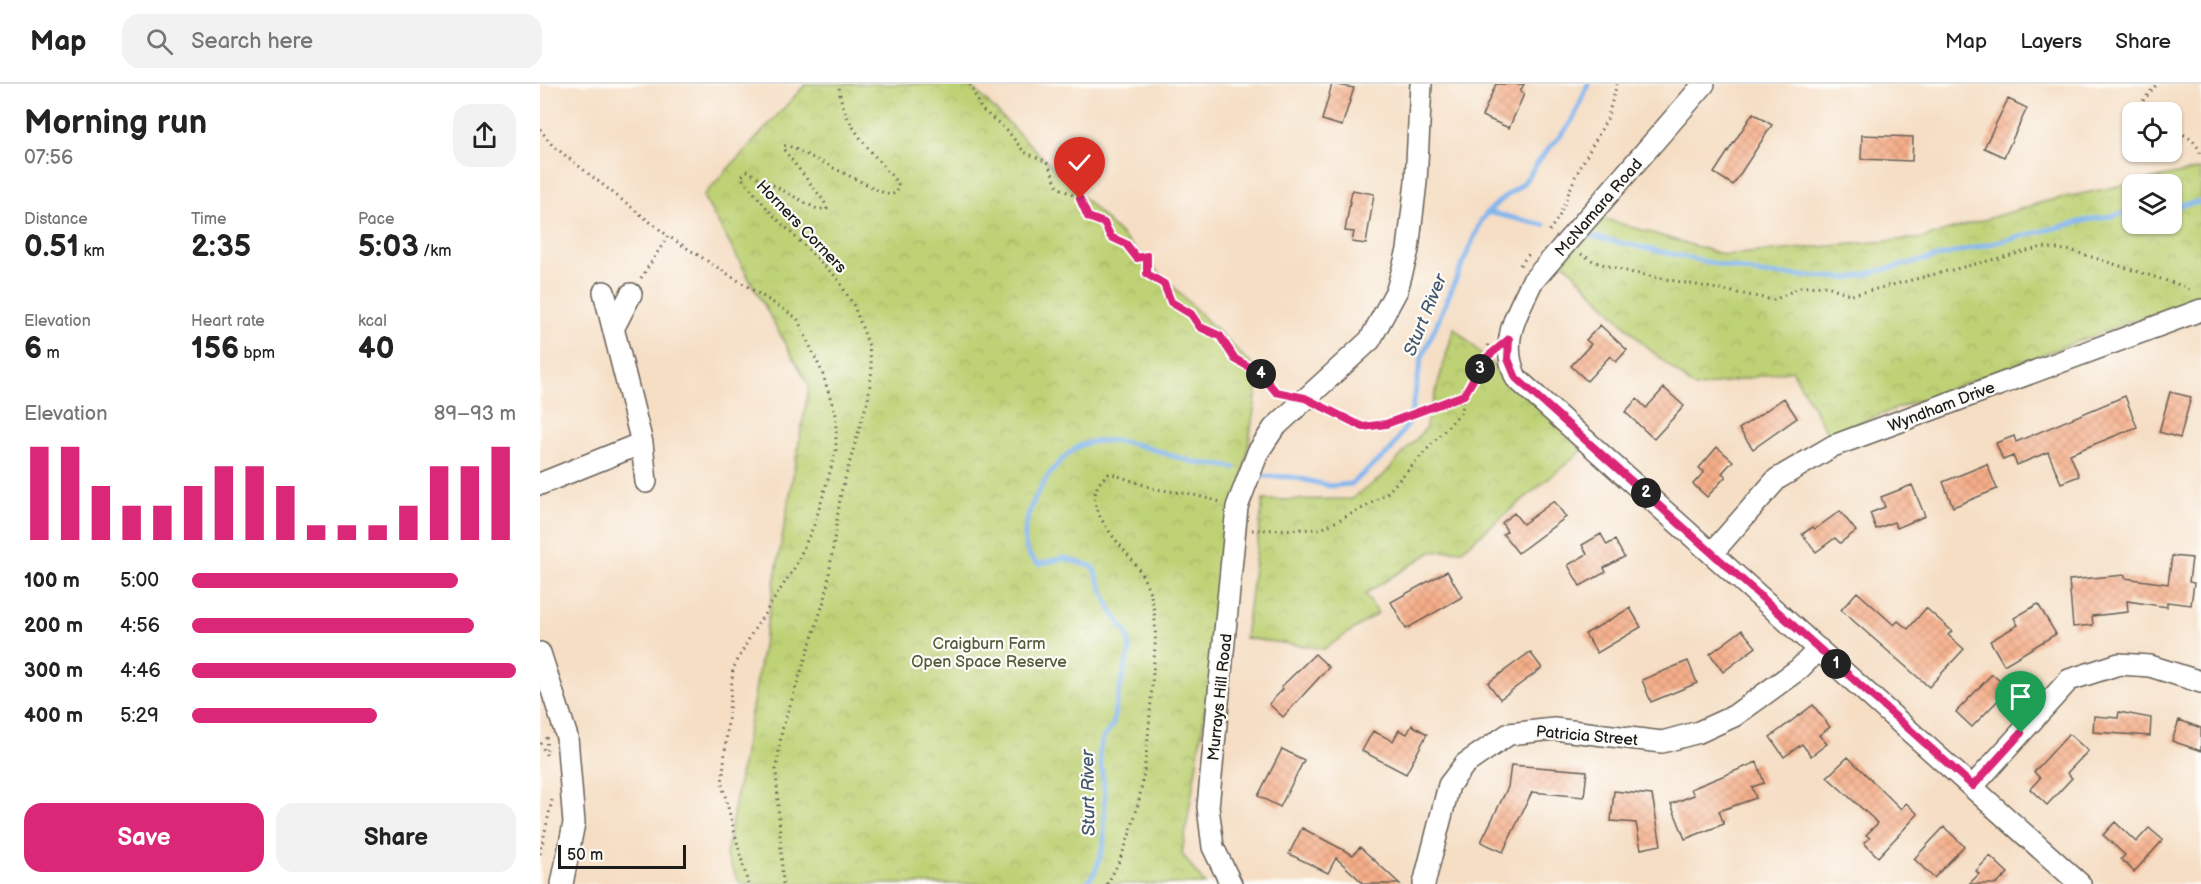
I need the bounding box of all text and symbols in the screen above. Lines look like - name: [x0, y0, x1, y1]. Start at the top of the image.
- search box: [122, 14, 542, 68]
- text: Map: [30, 25, 86, 58]
- icon: search: [143, 25, 176, 58]
- text: Search here: [191, 28, 313, 55]
- text: Map: [1945, 29, 1987, 54]
- text: Layers: [2020, 29, 2082, 54]
- text: Share: [2115, 29, 2171, 54]
- map controls: [2122, 102, 2182, 234]
- button: locate: [2122, 102, 2182, 162]
- text: Morning run: [24, 103, 207, 143]
- button: share: [453, 104, 516, 167]
- pin: [1054, 137, 1105, 199]
- text: 07:56: [24, 146, 73, 170]
- icon: check: [1063, 146, 1096, 179]
- street label: McNamara Road: [1552, 155, 1647, 261]
- button: layers: [2122, 174, 2182, 234]
- street label: Horners Corners: [752, 177, 850, 277]
- text: Distance: [24, 210, 88, 229]
- text: Time: [191, 210, 226, 229]
- text: Pace: [358, 210, 394, 229]
- text: 0.51: [24, 229, 79, 265]
- text: 2:35: [191, 229, 251, 265]
- text: 5:03: [358, 229, 419, 265]
- text: km: [79, 242, 105, 261]
- text: /km: [419, 242, 451, 261]
- water label: Sturt River: [1400, 270, 1452, 359]
- text: Elevation: [24, 312, 91, 331]
- text: Heart rate: [191, 312, 265, 331]
- text: kcal: [358, 312, 387, 331]
- text: 6: [24, 331, 42, 367]
- text: 156: [191, 331, 239, 367]
- text: 40: [358, 331, 394, 367]
- text: m: [42, 344, 60, 363]
- text: bpm: [239, 344, 275, 363]
- pin: 3: [1465, 354, 1495, 384]
- pin: 4: [1246, 359, 1276, 389]
- text: 3: [1475, 359, 1485, 378]
- text: 4: [1256, 364, 1266, 383]
- street label: Wyndham Drive: [1885, 378, 1998, 437]
- text: Elevation: [24, 402, 107, 426]
- text: 89–93 m: [434, 402, 516, 426]
- pin: 2: [1631, 478, 1661, 508]
- text: 2: [1641, 483, 1651, 502]
- text: 100 m: [24, 569, 80, 593]
- text: 5:00: [120, 569, 159, 593]
- text: 200 m: [24, 614, 83, 638]
- text: 4:56: [120, 614, 160, 638]
- street label: Murrays Hill Road: [1204, 633, 1237, 762]
- park label: Craigburn Farm Open Space Reserve: [911, 635, 1067, 672]
- pin: 1: [1821, 649, 1851, 679]
- text: 1: [1833, 654, 1839, 673]
- text: 300 m: [24, 659, 83, 683]
- text: 4:46: [120, 659, 161, 683]
- pin: [1995, 671, 2046, 733]
- icon: arrive: [2004, 680, 2037, 713]
- text: 400 m: [24, 704, 83, 728]
- text: 5:29: [120, 704, 159, 728]
- street label: Patricia Street: [1535, 723, 1639, 750]
- water label: Sturt River: [1077, 748, 1100, 836]
- button: Save: [24, 803, 264, 872]
- button: Share: [276, 803, 516, 872]
- scale bar: [558, 842, 686, 870]
- text: 50 m: [567, 846, 603, 865]

